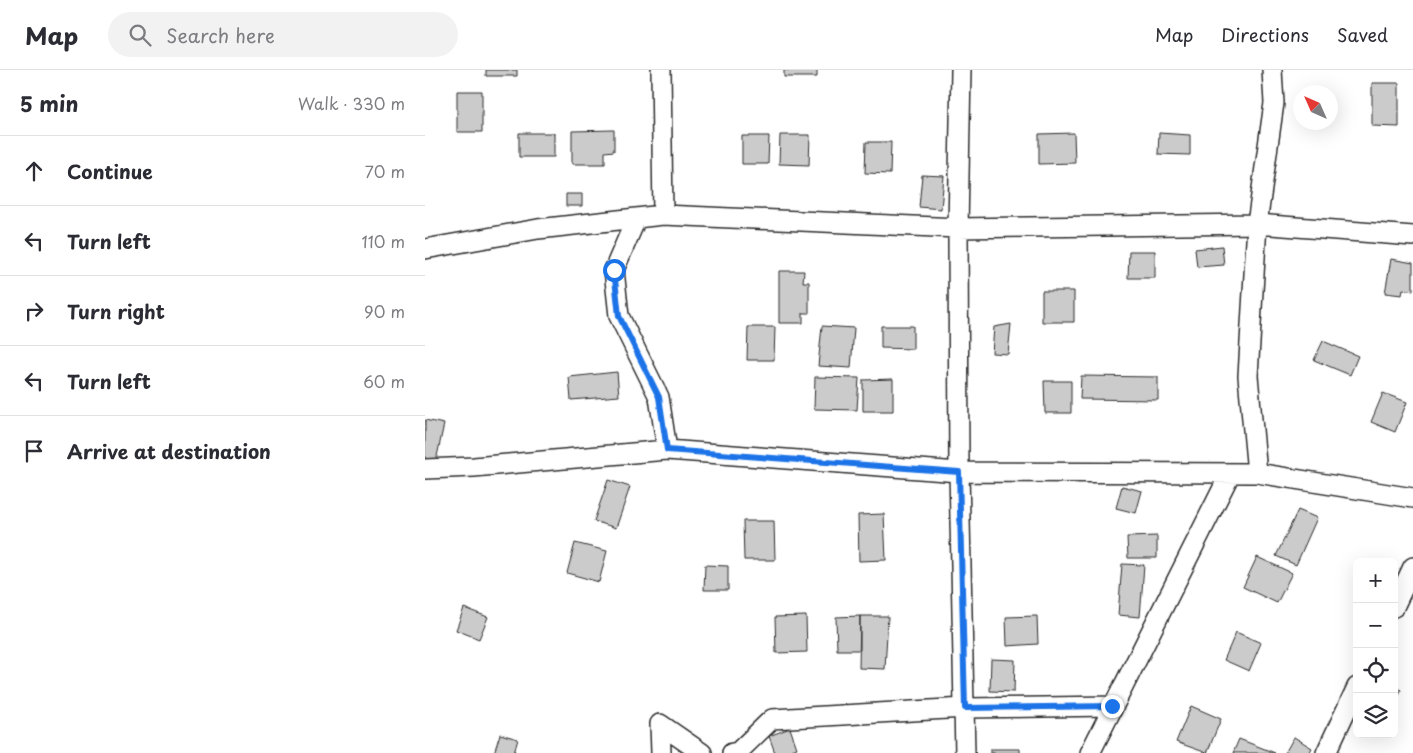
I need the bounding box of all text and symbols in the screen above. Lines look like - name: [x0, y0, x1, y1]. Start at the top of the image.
- search box: [108, 12, 458, 57]
- text: Map: [25, 17, 78, 53]
- icon: search: [126, 21, 154, 49]
- text: Search here: [166, 21, 275, 49]
- text: Map: [1155, 21, 1193, 48]
- text: Directions: [1221, 21, 1309, 48]
- text: Saved: [1337, 21, 1388, 48]
- north arrow: [1293, 85, 1338, 130]
- text: 5 min: [20, 87, 78, 119]
- text: Walk · 330 m: [298, 91, 405, 115]
- icon: ahead: [20, 157, 48, 185]
- text: Continue: [67, 157, 153, 185]
- text: 70 m: [365, 159, 405, 183]
- icon: left: [20, 227, 48, 255]
- text: Turn left: [67, 227, 151, 255]
- text: 110 m: [362, 229, 405, 253]
- route start: [603, 259, 626, 282]
- icon: right: [20, 297, 48, 325]
- text: Turn right: [67, 297, 165, 325]
- text: 90 m: [364, 299, 405, 323]
- icon: left: [20, 367, 48, 395]
- text: Turn left: [67, 367, 151, 395]
- text: 60 m: [363, 369, 405, 393]
- icon: arrive: [20, 437, 48, 465]
- text: Arrive at destination: [67, 437, 271, 465]
- map controls: [1353, 558, 1398, 738]
- button: +: [1353, 558, 1398, 603]
- button: −: [1353, 603, 1398, 648]
- button: locate: [1353, 648, 1398, 693]
- button: layers: [1353, 693, 1398, 738]
- route end: [1101, 695, 1124, 718]

